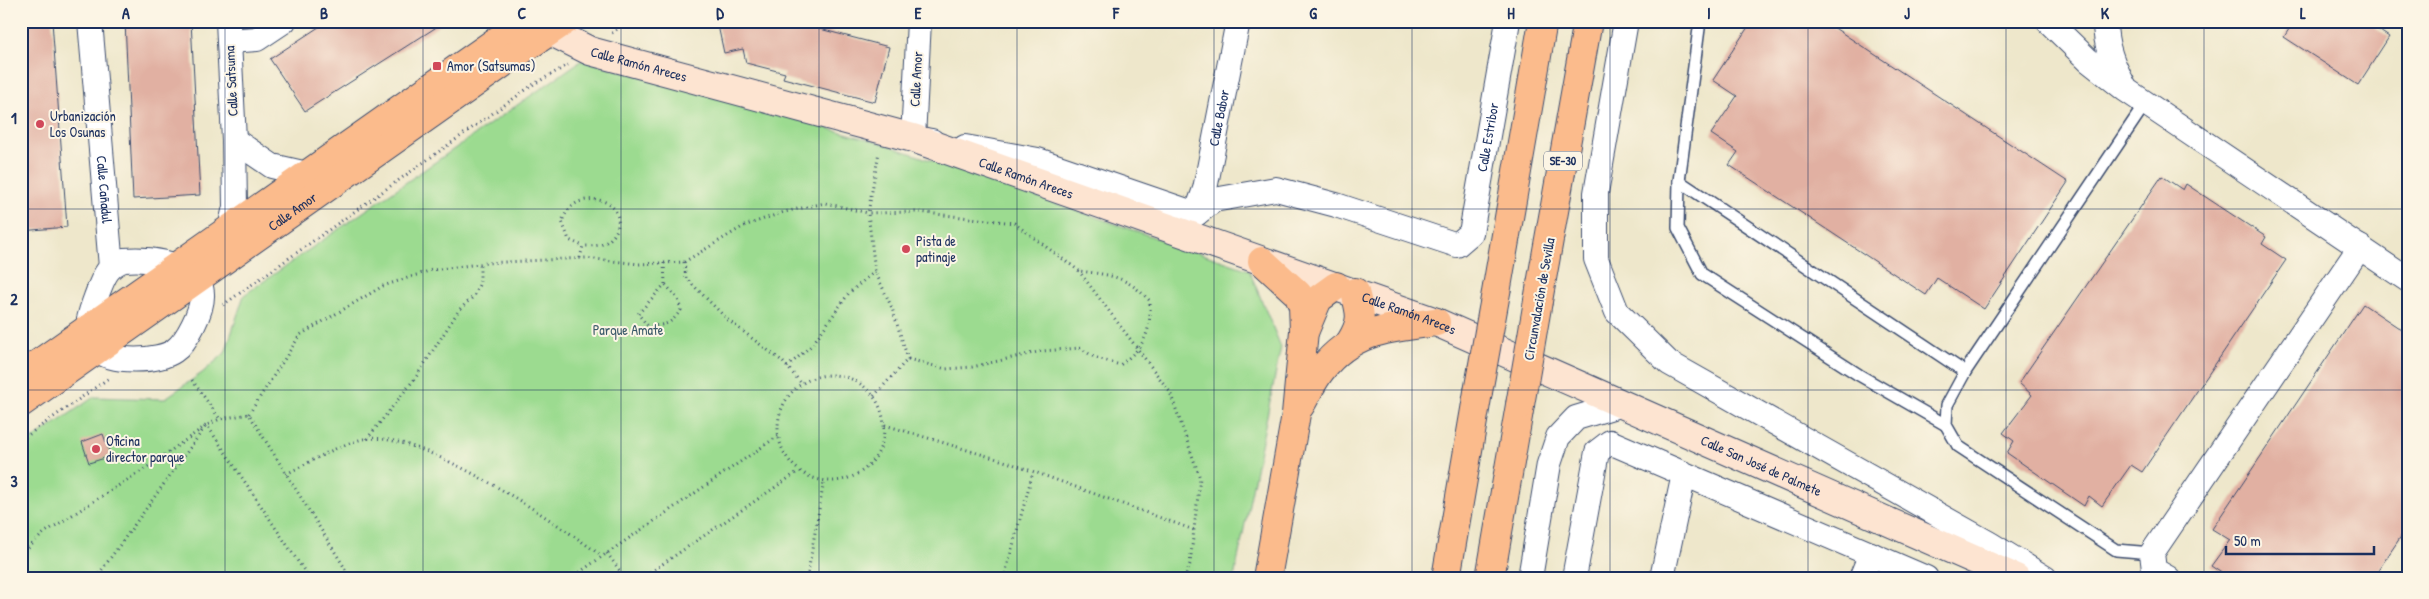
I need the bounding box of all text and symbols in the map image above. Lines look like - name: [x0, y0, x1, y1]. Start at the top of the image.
- text: A: [122, 2, 130, 24]
- text: B: [320, 2, 328, 24]
- text: C: [518, 2, 527, 24]
- text: D: [716, 2, 724, 24]
- text: E: [914, 2, 922, 24]
- text: F: [1112, 2, 1120, 24]
- text: G: [1309, 2, 1317, 24]
- text: H: [1507, 2, 1515, 24]
- text: I: [1707, 2, 1711, 24]
- text: J: [1904, 2, 1910, 24]
- text: K: [2101, 2, 2110, 24]
- text: L: [2300, 2, 2306, 24]
- street label: Calle Ramón Areces: [589, 42, 689, 86]
- street label: Calle Satsuma: [219, 45, 242, 117]
- street label: Calle Amor: [905, 50, 926, 107]
- place label: Amor (Satsumas): [447, 56, 536, 75]
- marker: Amor (Satsumas): [431, 60, 443, 72]
- street label: Calle Babor: [1204, 87, 1233, 148]
- street label: Calle Estribor: [1472, 101, 1503, 173]
- place label: Urbanización Los Osunas: [50, 106, 116, 141]
- text: 1: [11, 107, 17, 129]
- marker: Urbanización Los Osunas: [34, 118, 46, 130]
- street label: Calle Ramón Areces: [977, 152, 1076, 203]
- road number: SE-30: [1544, 152, 1582, 170]
- street label: Calle Cañadul: [93, 155, 117, 224]
- street label: Calle Amor: [264, 187, 321, 235]
- place label: Pista de patinaje: [916, 231, 957, 267]
- street label: Circunvalación de Sevilla: [1518, 236, 1559, 362]
- marker: Pista de patinaje: [900, 243, 912, 255]
- street label: Calle Ramón Areces: [1360, 287, 1459, 339]
- text: 2: [10, 288, 18, 310]
- park label: Parque Amate: [593, 320, 664, 340]
- street label: Calle San José de Palmete: [1698, 430, 1825, 500]
- place label: Oficina director parque: [106, 431, 185, 467]
- marker: Oficina director parque: [90, 443, 102, 455]
- text: 3: [10, 470, 18, 492]
- scale bar: [2226, 524, 2374, 556]
- text: 50 m: [2234, 530, 2261, 551]

